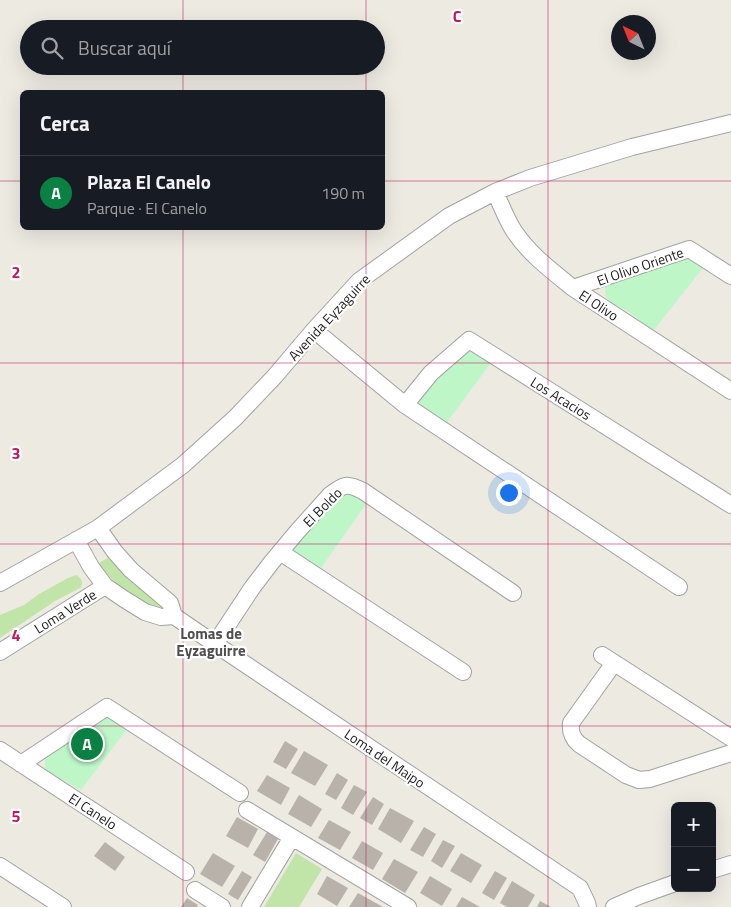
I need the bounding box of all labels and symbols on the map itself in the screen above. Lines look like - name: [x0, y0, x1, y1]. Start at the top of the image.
- text: C: [453, 4, 462, 28]
- north arrow: [611, 15, 656, 60]
- street label: El Olivo Oriente: [594, 241, 686, 291]
- text: 2: [12, 260, 20, 284]
- street label: Avenida Eyzaguirre: [283, 269, 375, 365]
- street label: El Olivo: [575, 284, 623, 326]
- street label: Los Acacios: [527, 371, 595, 425]
- text: 3: [12, 441, 20, 465]
- your location: [496, 480, 522, 506]
- street label: El Boldo: [298, 483, 346, 531]
- street label: Loma Verde: [30, 584, 100, 638]
- district label: Lomas de Eyzaguirre: [176, 622, 246, 662]
- text: 4: [12, 623, 21, 647]
- street label: Loma del Maipo: [340, 723, 430, 793]
- pin: A: [71, 725, 103, 763]
- street label: El Canelo: [65, 788, 121, 834]
- text: 5: [12, 804, 21, 828]

